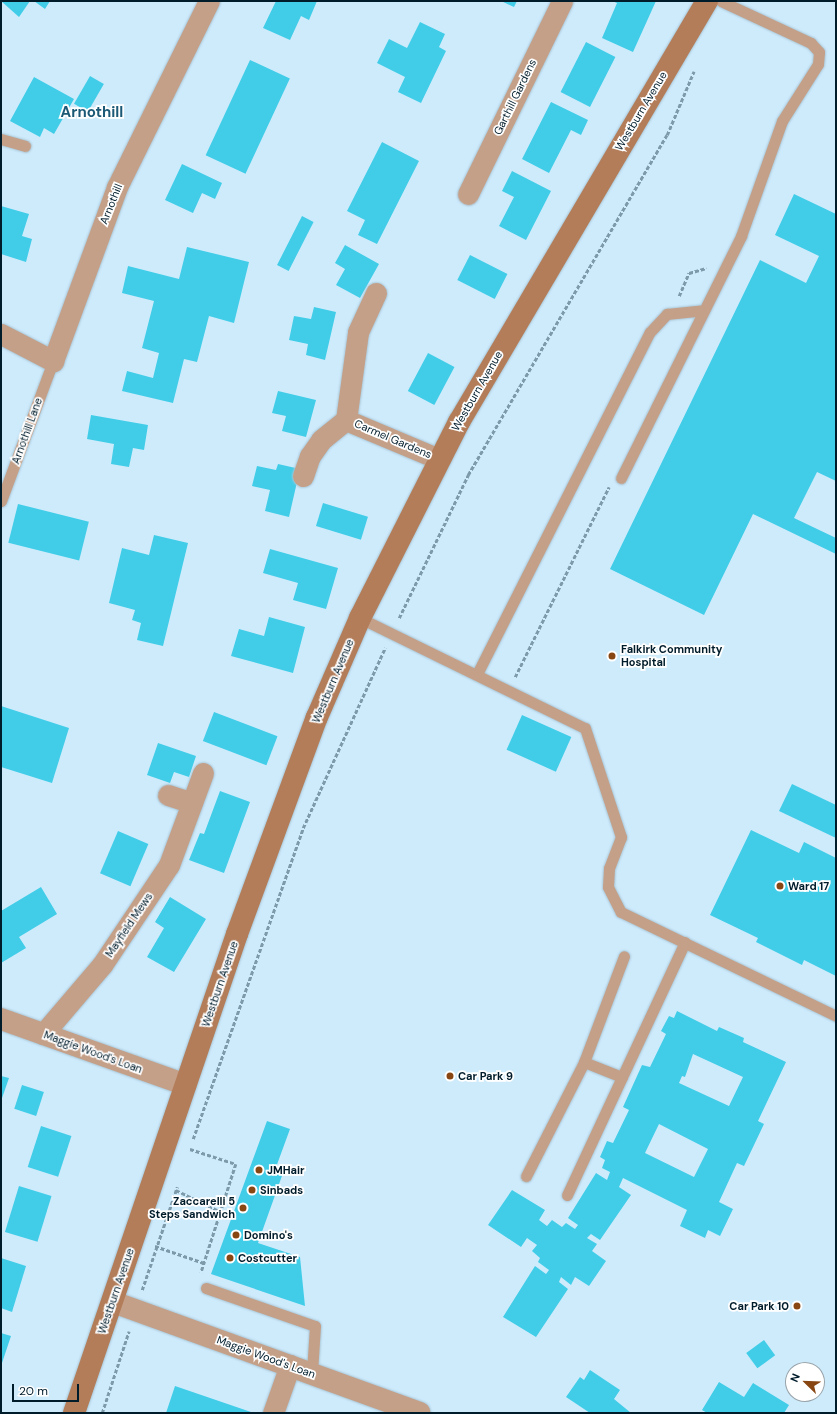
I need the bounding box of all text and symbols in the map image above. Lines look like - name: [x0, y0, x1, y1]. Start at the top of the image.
- street label: Garthill Gardens: [491, 57, 539, 137]
- street label: Westburn Avenue: [612, 69, 670, 153]
- district label: Arnothill: [61, 104, 123, 122]
- street label: Arnothill: [97, 182, 125, 226]
- street label: Westburn Avenue: [449, 349, 505, 433]
- street label: Arnothill Lane: [9, 396, 45, 466]
- street label: Carmel Gardens: [352, 417, 434, 461]
- street label: Westburn Avenue: [309, 637, 357, 725]
- place label: Falkirk Community Hospital: [621, 643, 722, 669]
- marker: Falkirk Community Hospital: [606, 650, 618, 662]
- place label: Ward 17: [788, 879, 829, 893]
- marker: Ward 17: [775, 881, 785, 891]
- street label: Mayfield Mews: [103, 890, 155, 960]
- street label: Westburn Avenue: [199, 939, 241, 1029]
- street label: Maggie Wood's Loan: [42, 1028, 144, 1076]
- place label: Car Park 9: [458, 1069, 513, 1083]
- marker: Car Park 9: [445, 1071, 455, 1081]
- place label: JMHair: [267, 1163, 305, 1177]
- marker: JMHair: [254, 1165, 264, 1175]
- place label: Sinbads: [260, 1183, 303, 1197]
- marker: Sinbads: [247, 1185, 257, 1195]
- place label: Zaccarelli 5 Steps Sandwich: [149, 1195, 235, 1221]
- marker: Zaccarelli 5 Steps Sandwich: [238, 1203, 248, 1213]
- place label: Domino's: [244, 1228, 293, 1242]
- marker: Domino's: [231, 1230, 241, 1240]
- street label: Westburn Avenue: [95, 1246, 137, 1336]
- place label: Costcutter: [238, 1251, 297, 1265]
- marker: Costcutter: [225, 1253, 235, 1263]
- place label: Car Park 10: [729, 1299, 789, 1313]
- marker: Car Park 10: [792, 1301, 802, 1311]
- street label: Maggie Wood's Loan: [215, 1333, 317, 1381]
- north arrow: [785, 1362, 825, 1402]
- text: N: [787, 1371, 803, 1384]
- scale bar: [14, 1376, 81, 1402]
- text: 20 m: [19, 1383, 48, 1399]

